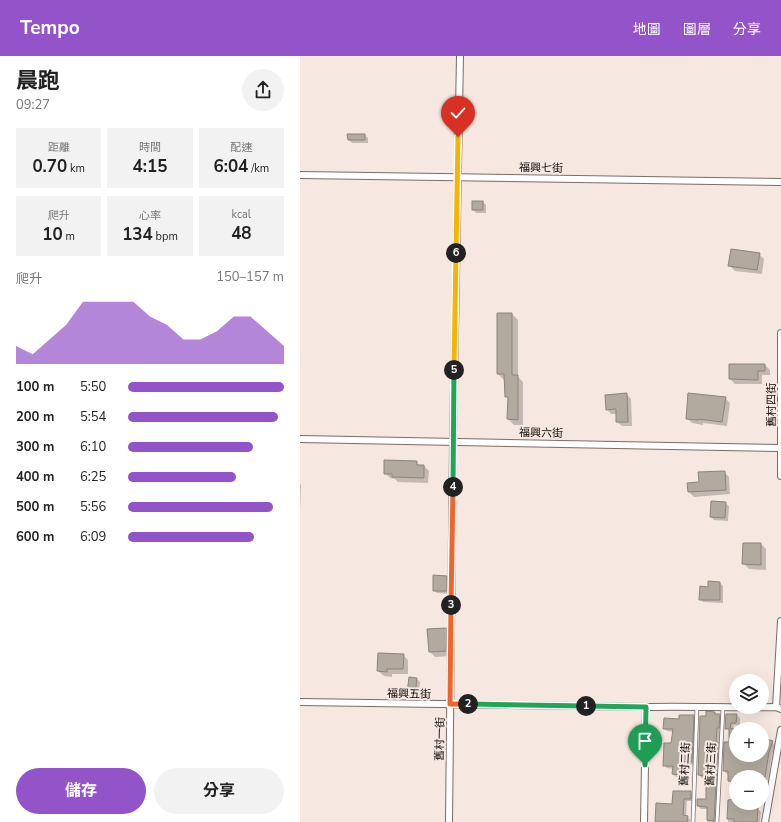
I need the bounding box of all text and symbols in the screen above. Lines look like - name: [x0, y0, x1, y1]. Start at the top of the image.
- text: Tempo: [20, 15, 80, 41]
- text: 地圖: [633, 20, 661, 39]
- text: 圖層: [683, 20, 711, 39]
- text: 分享: [733, 20, 761, 39]
- text: 晨跑: [16, 66, 60, 96]
- button: share: [242, 69, 284, 111]
- text: 09:27: [16, 96, 50, 114]
- pin: [441, 96, 475, 137]
- icon: check: [447, 102, 469, 124]
- text: 距離: [48, 140, 70, 155]
- text: 時間: [139, 140, 161, 155]
- text: 配速: [230, 140, 252, 155]
- text: 0.70: [32, 155, 67, 178]
- text: 4:15: [133, 155, 167, 178]
- text: 6:04: [214, 155, 248, 178]
- street label: 福興七街: [519, 160, 563, 176]
- text: km: [67, 161, 85, 176]
- text: /km: [248, 161, 269, 176]
- text: kcal: [232, 207, 251, 222]
- text: 爬升: [48, 208, 70, 223]
- text: 心率: [139, 208, 161, 223]
- text: 48: [231, 222, 252, 245]
- text: 10: [42, 223, 63, 246]
- text: 134: [122, 223, 153, 246]
- text: m: [63, 229, 75, 244]
- text: bpm: [153, 229, 178, 244]
- pin: 6: [446, 243, 466, 263]
- text: 6: [453, 245, 459, 260]
- text: 150–157 m: [216, 268, 284, 286]
- text: 爬升: [16, 270, 42, 288]
- pin: 5: [444, 360, 464, 380]
- text: 5: [451, 362, 457, 377]
- text: 100 m: [16, 378, 54, 396]
- text: 5:50: [80, 378, 106, 396]
- street label: 舊村四街: [764, 383, 779, 427]
- text: 200 m: [16, 408, 54, 426]
- text: 5:54: [80, 408, 106, 426]
- street label: 福興六街: [519, 425, 563, 441]
- text: 300 m: [16, 438, 54, 456]
- text: 6:10: [80, 438, 106, 456]
- text: 400 m: [16, 468, 54, 486]
- text: 6:25: [80, 468, 106, 486]
- pin: 4: [443, 477, 463, 497]
- text: 4: [450, 479, 456, 494]
- text: 500 m: [16, 498, 54, 516]
- text: 5:56: [80, 498, 106, 516]
- text: 600 m: [16, 528, 54, 546]
- text: 6:09: [80, 528, 106, 546]
- pin: 3: [441, 595, 461, 615]
- text: 3: [448, 597, 454, 612]
- map controls: [729, 674, 769, 810]
- button: layers: [729, 674, 769, 714]
- street label: 福興五街: [387, 686, 431, 702]
- pin: 2: [458, 694, 478, 714]
- text: 2: [465, 696, 471, 711]
- pin: 1: [576, 696, 596, 716]
- text: 1: [583, 698, 589, 713]
- street label: 舊村一街: [432, 717, 448, 761]
- button: +: [729, 722, 769, 762]
- pin: [628, 724, 662, 765]
- icon: arrive: [634, 730, 656, 752]
- street label: 舊村二街: [676, 742, 694, 786]
- street label: 舊村三街: [702, 742, 720, 786]
- button: 儲存: [16, 768, 146, 814]
- button: 分享: [154, 768, 284, 814]
- button: −: [729, 770, 769, 810]

